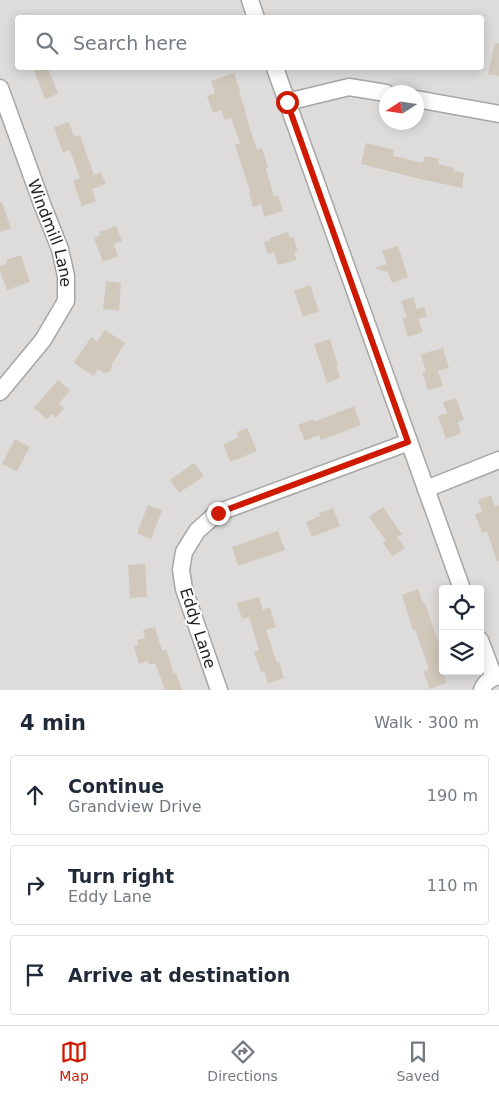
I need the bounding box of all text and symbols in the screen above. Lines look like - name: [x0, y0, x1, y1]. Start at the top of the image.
- search box: [15, 15, 484, 70]
- icon: search: [33, 29, 61, 57]
- text: Search here: [73, 32, 187, 54]
- north arrow: [379, 85, 424, 130]
- route start: [276, 91, 299, 114]
- street label: Windmill Lane: [24, 176, 76, 287]
- route end: [207, 502, 230, 525]
- street label: Eddy Lane: [176, 585, 220, 671]
- map controls: [439, 585, 484, 675]
- button: locate: [439, 585, 484, 630]
- button: layers: [439, 630, 484, 675]
- text: 4 min: [20, 711, 86, 735]
- text: Walk · 300 m: [374, 713, 479, 732]
- text: Continue: [68, 775, 164, 797]
- icon: ahead: [21, 781, 49, 809]
- text: 190 m: [427, 786, 478, 805]
- text: Grandview Drive: [68, 797, 202, 816]
- text: Turn right: [68, 865, 174, 887]
- icon: right: [21, 871, 49, 899]
- text: 110 m: [427, 876, 478, 895]
- text: Eddy Lane: [68, 887, 152, 906]
- icon: arrive: [21, 961, 49, 989]
- text: Arrive at destination: [68, 964, 290, 986]
- tab: Map: [59, 1038, 89, 1084]
- tab: Directions: [207, 1038, 278, 1084]
- tab: Saved: [396, 1038, 440, 1084]

